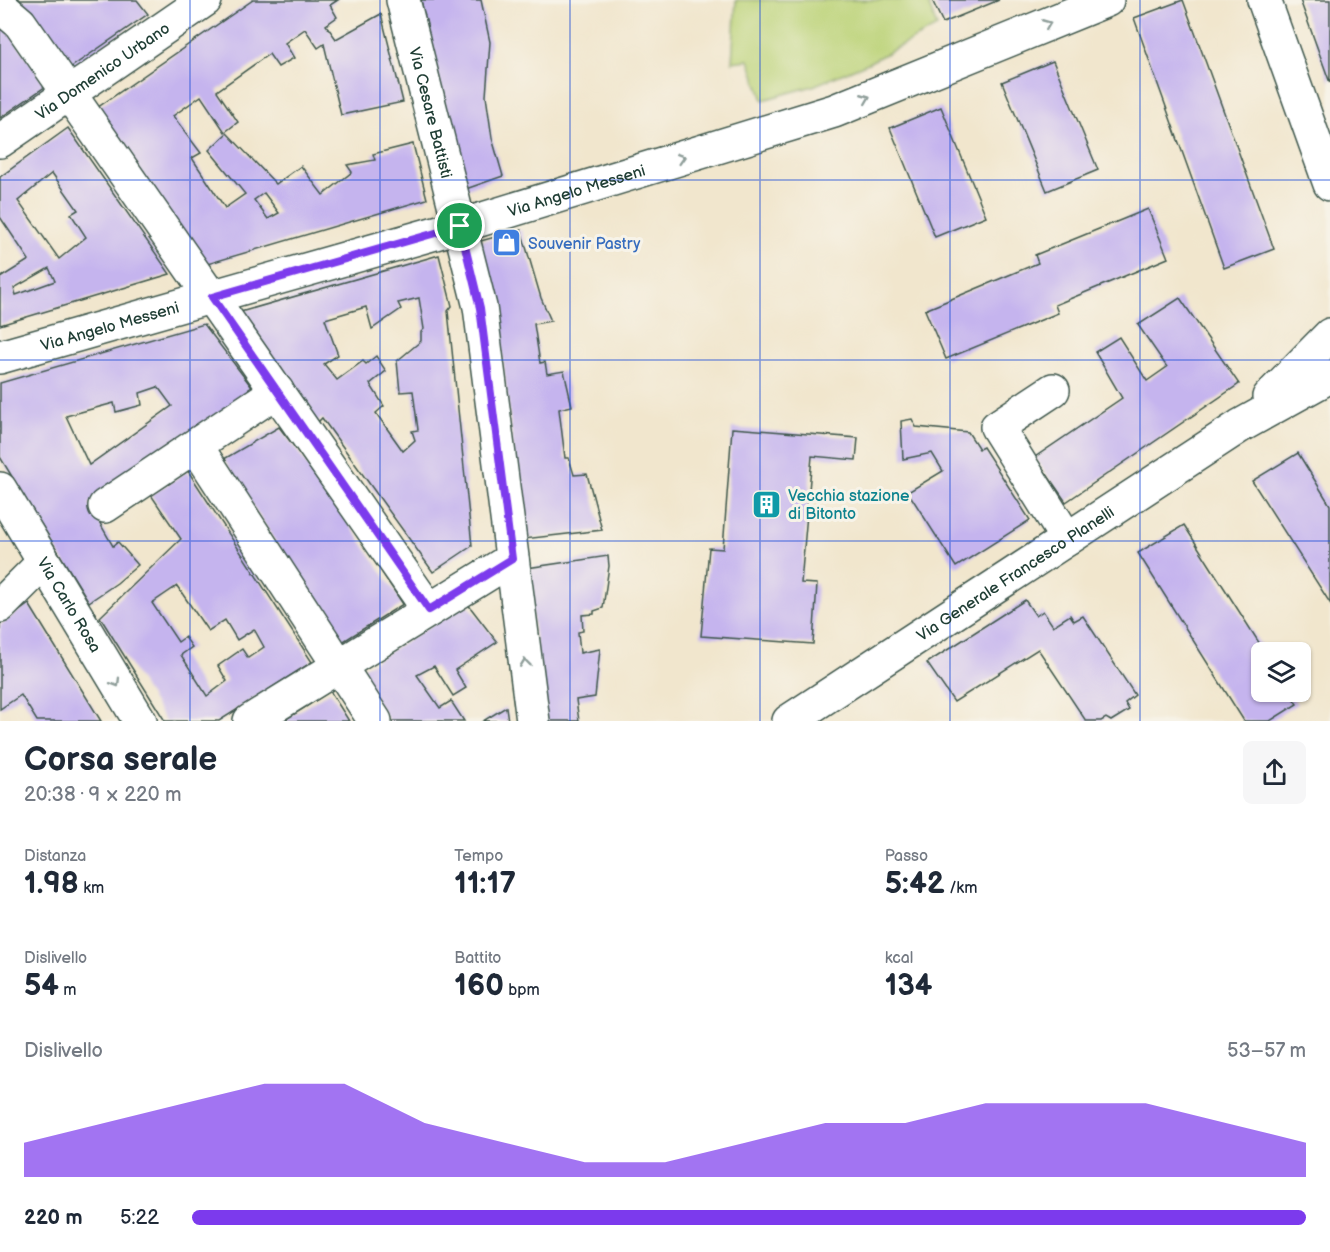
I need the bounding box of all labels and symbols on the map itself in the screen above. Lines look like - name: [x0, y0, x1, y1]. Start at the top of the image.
- street label: Via Domenico Urbano: [32, 19, 174, 125]
- one-way arrow: [1041, 19, 1052, 31]
- street label: Via Cesare Battisti: [404, 45, 455, 180]
- one-way arrow: [860, 93, 871, 105]
- one-way arrow: [675, 153, 686, 165]
- street label: Via Angelo Messeni: [506, 162, 648, 222]
- pin: [434, 200, 485, 251]
- shop icon: Souvenir Pastry: [491, 227, 523, 259]
- place label: Souvenir Pastry: [528, 235, 641, 254]
- street label: Via Angelo Messeni: [39, 299, 181, 356]
- place label: Vecchia stazione di Bitonto: [788, 487, 910, 524]
- building icon: Vecchia stazione di Bitonto: [751, 488, 783, 520]
- street label: Via Generale Francesco Planelli: [914, 503, 1118, 646]
- street label: Via Carlo Rosa: [33, 554, 104, 656]
- one-way arrow: [520, 658, 532, 668]
- one-way arrow: [109, 677, 121, 687]

